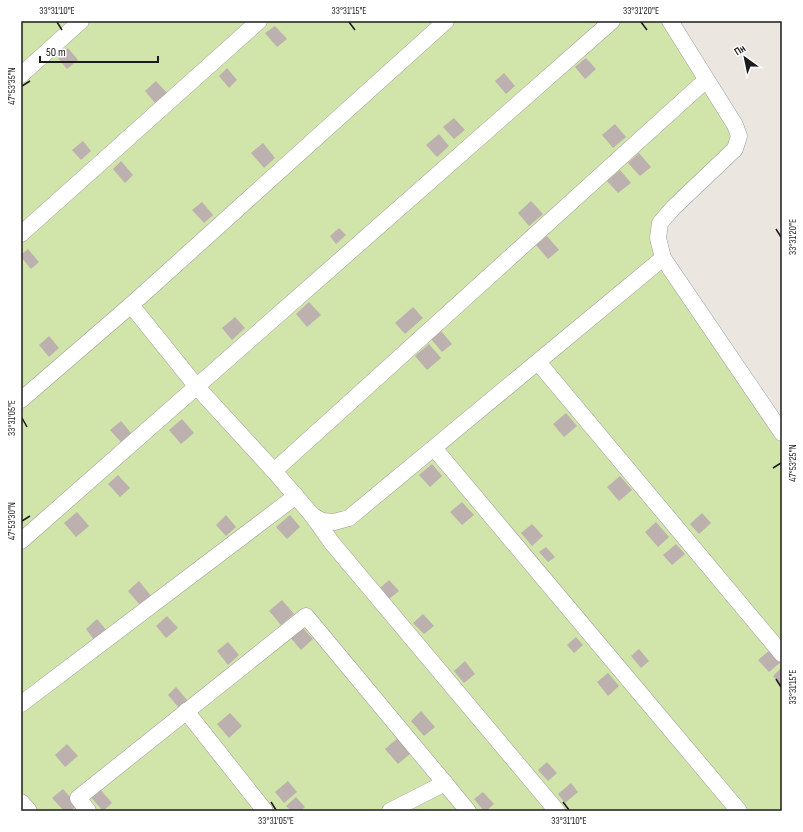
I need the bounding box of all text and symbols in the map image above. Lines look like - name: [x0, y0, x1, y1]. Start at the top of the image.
- text: 33°31'10"E: [39, 5, 75, 17]
- text: 33°31'15"E: [332, 5, 366, 17]
- text: 33°31'20"E: [623, 5, 659, 17]
- scale bar: [40, 38, 158, 64]
- north arrow: [725, 38, 765, 78]
- text: Пн: [732, 42, 748, 58]
- text: 50 m: [46, 45, 66, 60]
- text: 47°53'35"N: [6, 67, 18, 105]
- text: 33°31'20"E: [787, 219, 799, 255]
- text: 33°31'05"E: [6, 400, 18, 436]
- text: 47°53'25"N: [787, 444, 799, 482]
- text: 47°53'30"N: [6, 502, 18, 540]
- text: 33°31'15"E: [787, 670, 799, 704]
- text: 33°31'05"E: [258, 815, 294, 827]
- text: 33°31'10"E: [551, 815, 587, 827]

